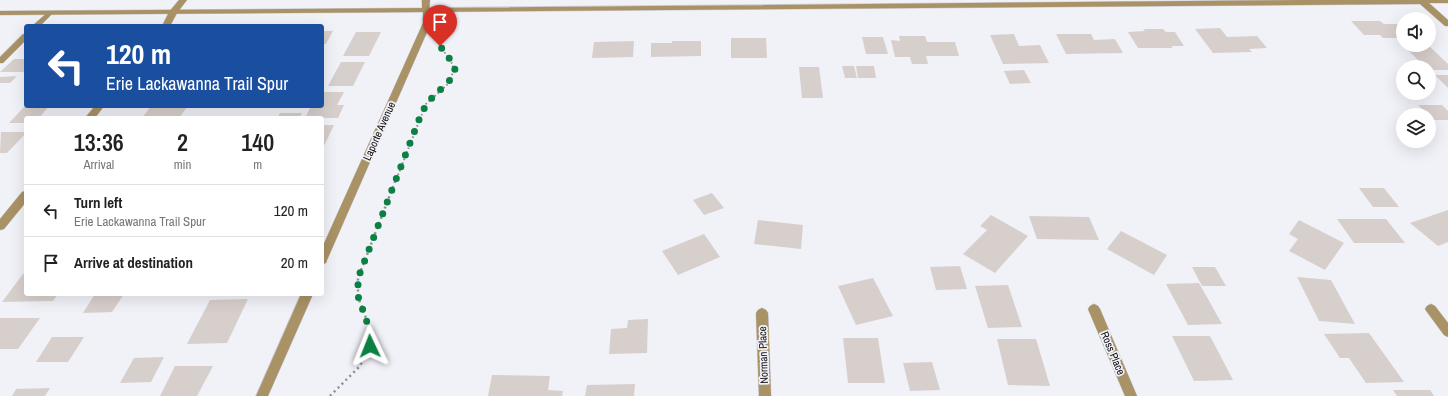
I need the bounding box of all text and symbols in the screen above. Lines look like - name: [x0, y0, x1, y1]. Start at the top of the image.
- pin: [423, 5, 457, 46]
- icon: arrive: [429, 11, 451, 33]
- map controls: [1396, 12, 1436, 148]
- button: sound: [1396, 12, 1436, 52]
- text: 120 m: [106, 35, 171, 73]
- icon: left: [40, 40, 92, 92]
- button: search: [1396, 60, 1436, 100]
- text: Erie Lackawanna Trail Spur: [106, 71, 288, 96]
- street label: Laporte Avenue: [360, 99, 398, 163]
- button: layers: [1396, 108, 1436, 148]
- text: 13:36: [74, 126, 124, 158]
- text: 2: [177, 126, 188, 158]
- text: 140: [241, 126, 274, 158]
- text: Arrival: [83, 156, 114, 173]
- text: min: [174, 156, 191, 173]
- text: m: [253, 156, 262, 173]
- text: Turn left: [74, 192, 122, 213]
- icon: left: [40, 200, 62, 222]
- text: 120 m: [274, 200, 308, 221]
- text: Erie Lackawanna Trail Spur: [74, 213, 206, 230]
- icon: arrive: [40, 252, 62, 274]
- text: Arrive at destination: [74, 252, 193, 273]
- text: 20 m: [281, 252, 308, 273]
- position arrow: [349, 325, 391, 367]
- street label: Norman Place: [755, 326, 771, 384]
- street label: Ross Place: [1098, 329, 1128, 377]

